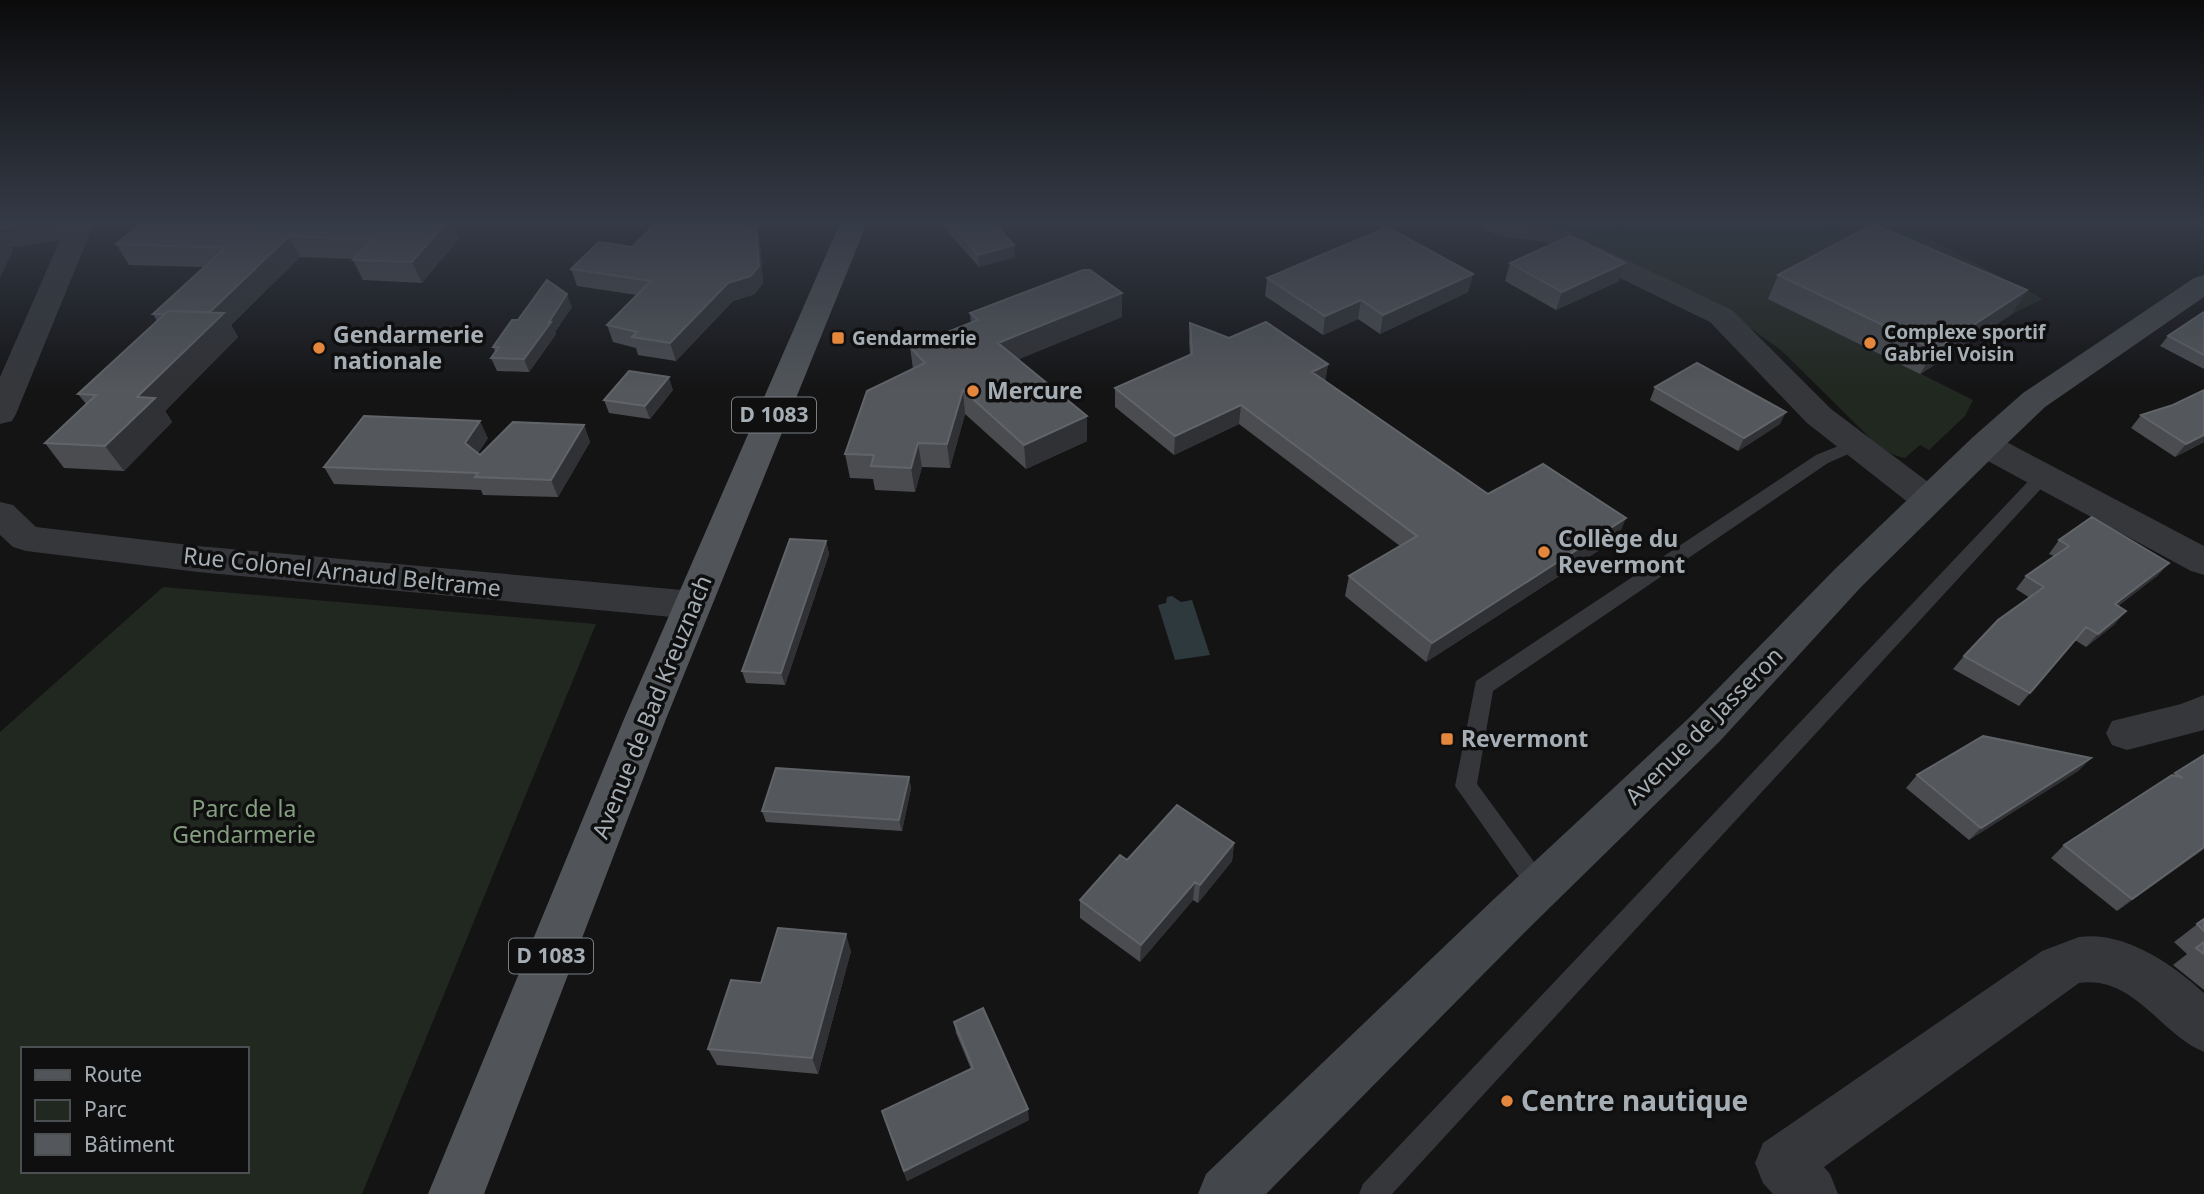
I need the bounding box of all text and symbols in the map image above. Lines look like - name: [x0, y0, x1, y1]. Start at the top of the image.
- place label: Gendarmerie nationale: [333, 318, 484, 376]
- place label: Complexe sportif Gabriel Voisin: [1884, 319, 2047, 367]
- place label: Gendarmerie: [852, 325, 977, 351]
- marker: Gendarmerie: [830, 330, 846, 346]
- marker: Complexe sportif Gabriel Voisin: [1862, 335, 1878, 351]
- marker: Gendarmerie nationale: [311, 340, 327, 356]
- place label: Mercure: [987, 374, 1083, 406]
- marker: Mercure: [965, 383, 981, 399]
- road number: D 1083: [732, 398, 816, 432]
- place label: Collège du Revermont: [1558, 522, 1685, 580]
- street label: Rue Colonel Arnaud Beltrame: [182, 538, 502, 604]
- marker: Collège du Revermont: [1536, 544, 1552, 560]
- street label: Avenue de Bad Kreuznach: [584, 570, 719, 843]
- street label: Avenue de Jasseron: [1617, 639, 1789, 811]
- place label: Revermont: [1461, 722, 1588, 754]
- marker: Revermont: [1439, 731, 1455, 747]
- park label: Parc de la Gendarmerie: [172, 792, 316, 850]
- road number: D 1083: [509, 939, 593, 974]
- legend: [21, 1047, 248, 1173]
- text: Route: [84, 1060, 142, 1088]
- place label: Centre nautique: [1521, 1081, 1748, 1119]
- marker: Centre nautique: [1499, 1093, 1515, 1109]
- text: Parc: [84, 1095, 127, 1123]
- text: Bâtiment: [84, 1130, 175, 1158]

